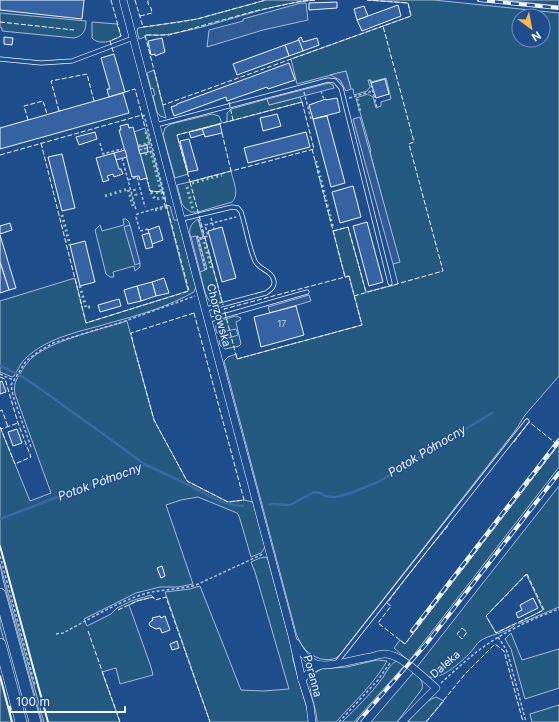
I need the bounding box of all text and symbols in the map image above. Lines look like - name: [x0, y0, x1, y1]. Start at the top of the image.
- north arrow: [511, 8, 551, 48]
- text: N: [529, 28, 544, 45]
- street label: Chorzowska: [204, 282, 234, 348]
- house number: 17: [278, 318, 286, 329]
- water label: Potok Północny: [385, 421, 469, 480]
- water label: Potok Północny: [56, 459, 144, 504]
- street label: Daleka: [427, 647, 463, 681]
- street label: Poranna: [301, 653, 325, 699]
- scale bar: [10, 688, 125, 714]
- text: 100 m: [16, 694, 50, 709]

